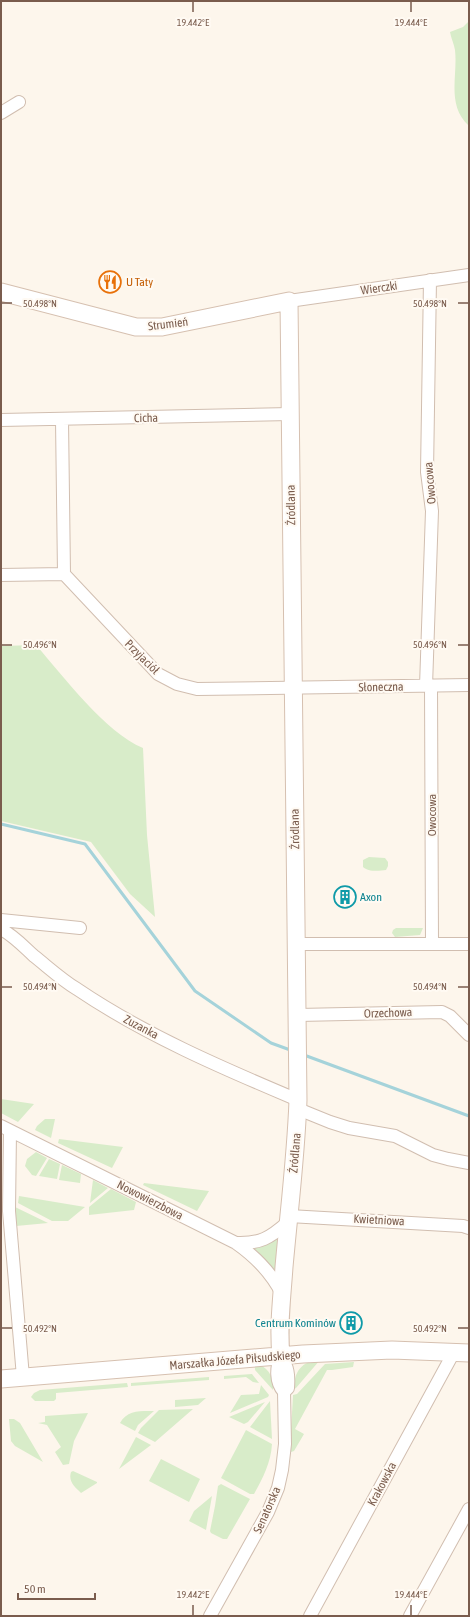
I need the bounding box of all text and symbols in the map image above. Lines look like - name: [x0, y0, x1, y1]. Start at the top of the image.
- text: 19.442°E: [177, 17, 210, 28]
- text: 19.444°E: [395, 17, 428, 28]
- restaurant icon: U Taty: [97, 269, 123, 295]
- place label: U Taty: [126, 275, 153, 289]
- street label: Wierczki: [360, 279, 398, 297]
- text: 50.498°N: [23, 298, 57, 309]
- text: 50.498°N: [413, 298, 447, 309]
- street label: Strumień: [147, 315, 189, 333]
- street label: Cicha: [134, 411, 158, 425]
- street label: Owocowa: [421, 461, 439, 505]
- street label: Źródlana: [284, 485, 298, 525]
- street label: Przyjaciół: [122, 637, 163, 678]
- text: 50.496°N: [23, 639, 57, 650]
- text: 50.496°N: [413, 639, 447, 650]
- street label: Słoneczna: [358, 680, 404, 694]
- street label: Owocowa: [425, 794, 439, 836]
- street label: Źródlana: [288, 809, 302, 849]
- building icon: Axon: [332, 884, 358, 910]
- place label: Axon: [360, 890, 382, 904]
- text: 50.494°N: [23, 981, 57, 992]
- text: 50.494°N: [413, 981, 447, 992]
- street label: Orzechowa: [363, 1005, 413, 1021]
- street label: Zuzanka: [121, 1012, 161, 1042]
- street label: Źródlana: [286, 1132, 304, 1174]
- street label: Nowowierzbowa: [115, 1177, 185, 1223]
- street label: Kwietniowa: [353, 1212, 405, 1228]
- building icon: Centrum Kominów: [338, 1310, 364, 1336]
- place label: Centrum Kominów: [255, 1316, 336, 1330]
- text: 50.492°N: [23, 1323, 57, 1334]
- text: 50.492°N: [413, 1323, 447, 1334]
- street label: Marszałka Józefa Piłsudskiego: [169, 1347, 302, 1373]
- street label: Krakowska: [365, 1460, 399, 1508]
- street label: Senatorska: [251, 1485, 283, 1535]
- scale bar: [18, 1575, 95, 1601]
- text: 50 m: [24, 1582, 46, 1596]
- text: 19.442°E: [177, 1589, 210, 1600]
- text: 19.444°E: [395, 1589, 428, 1600]

